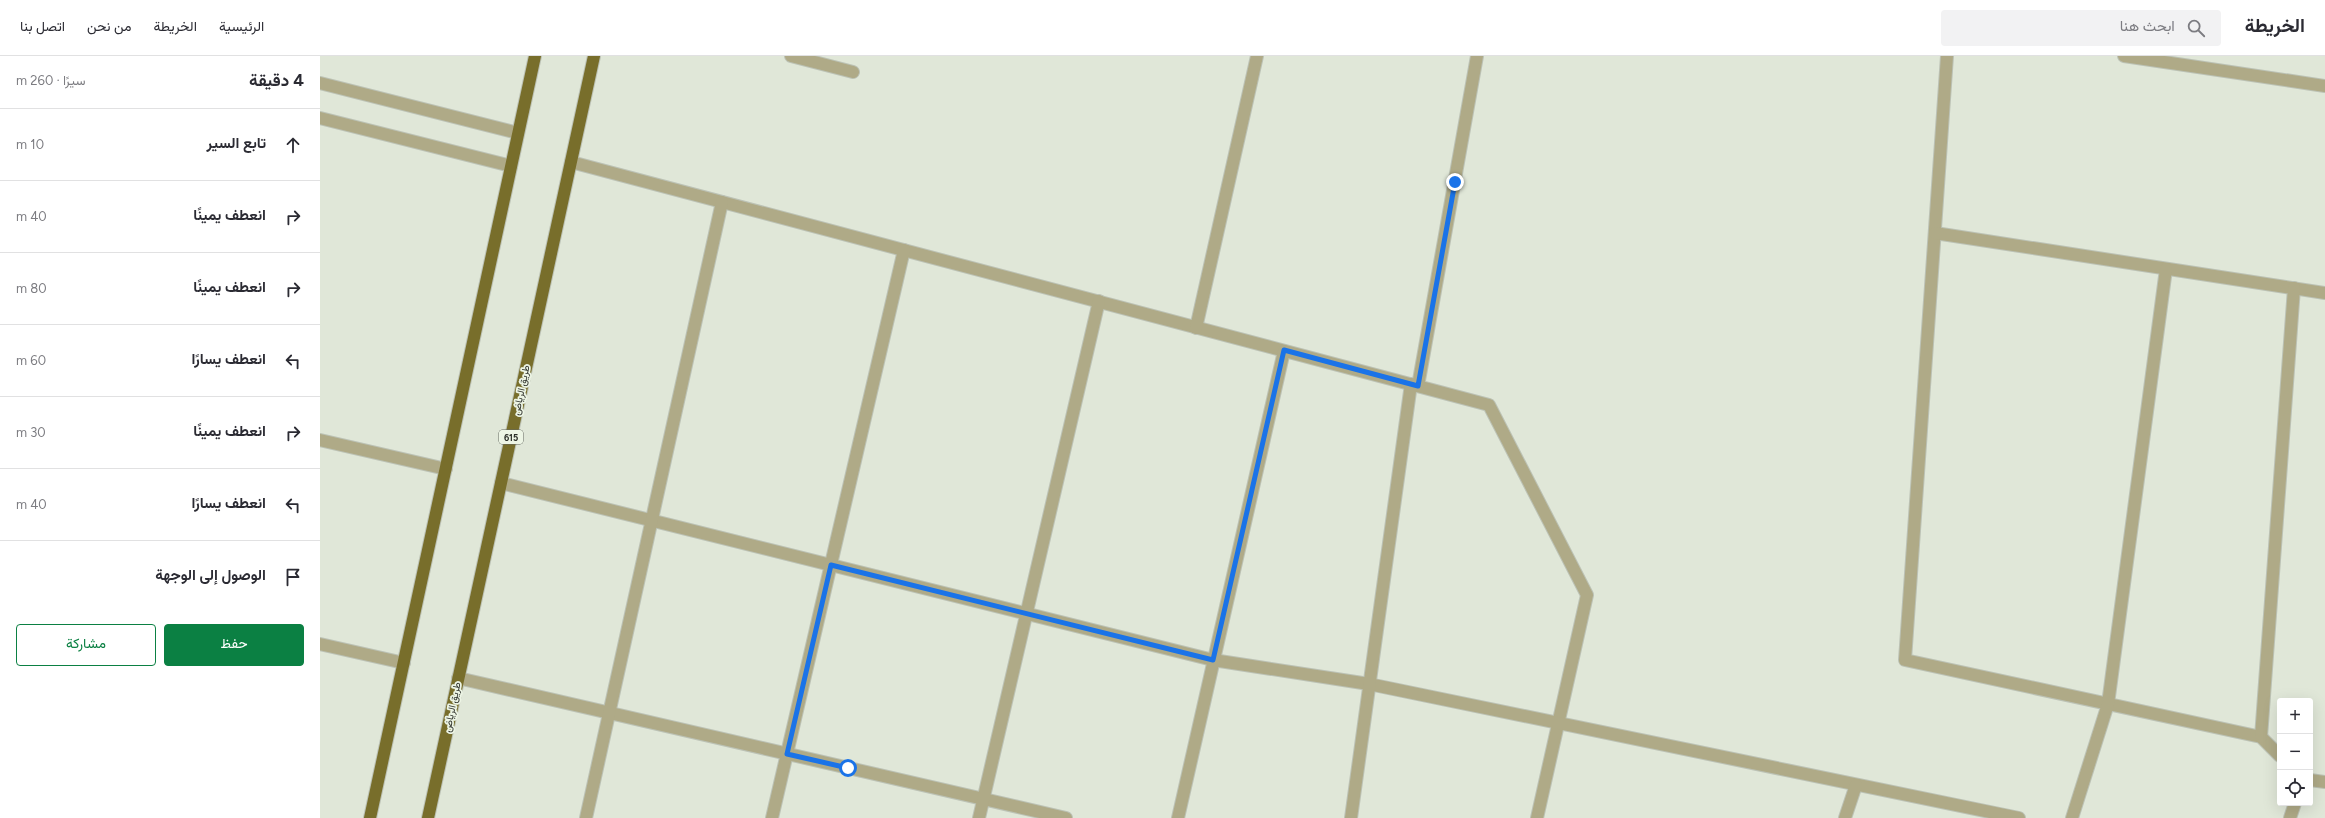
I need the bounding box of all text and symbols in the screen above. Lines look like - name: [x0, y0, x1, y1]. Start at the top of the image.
- search box: [1941, 10, 2221, 46]
- text: الخريطة: [2245, 14, 2305, 37]
- text: ابحث هنا: [2120, 17, 2175, 35]
- icon: search: [2185, 17, 2207, 39]
- text: اتصل بنا: [20, 18, 65, 35]
- text: من نحن: [87, 18, 132, 35]
- text: الخريطة: [154, 18, 197, 35]
- text: الرئيسية: [219, 18, 264, 35]
- text: 4 دقيقة: [249, 70, 304, 90]
- text: سيرًا · 260 m: [16, 73, 86, 88]
- text: تابع السير: [206, 134, 266, 152]
- icon: ahead: [282, 134, 304, 156]
- text: 10 m: [16, 137, 44, 152]
- route end: [1446, 173, 1464, 191]
- text: انعطف يمينًا: [193, 206, 266, 224]
- icon: right: [282, 206, 304, 228]
- text: 40 m: [16, 209, 47, 224]
- text: انعطف يمينًا: [193, 278, 266, 296]
- icon: right: [282, 278, 304, 300]
- text: 80 m: [16, 281, 47, 296]
- text: انعطف يسارًا: [191, 350, 266, 368]
- icon: left: [282, 350, 304, 372]
- text: 60 m: [16, 353, 46, 368]
- street label: طريق الرياض: [509, 363, 533, 416]
- text: انعطف يمينًا: [193, 422, 266, 440]
- icon: right: [282, 422, 304, 444]
- text: 30 m: [16, 425, 46, 440]
- road number: 615: [499, 430, 523, 444]
- text: انعطف يسارًا: [191, 494, 266, 512]
- icon: left: [282, 494, 304, 516]
- text: 40 m: [16, 497, 47, 512]
- text: الوصول إلى الوجهة: [155, 566, 266, 584]
- icon: arrive: [282, 566, 304, 588]
- button: مشاركة: [16, 624, 156, 666]
- button: حفظ: [164, 624, 304, 666]
- street label: طريق الرياض: [440, 680, 464, 733]
- map controls: [2277, 698, 2313, 806]
- button: +: [2277, 698, 2313, 734]
- button: −: [2277, 734, 2313, 770]
- route start: [839, 759, 857, 777]
- button: locate: [2277, 770, 2313, 806]

